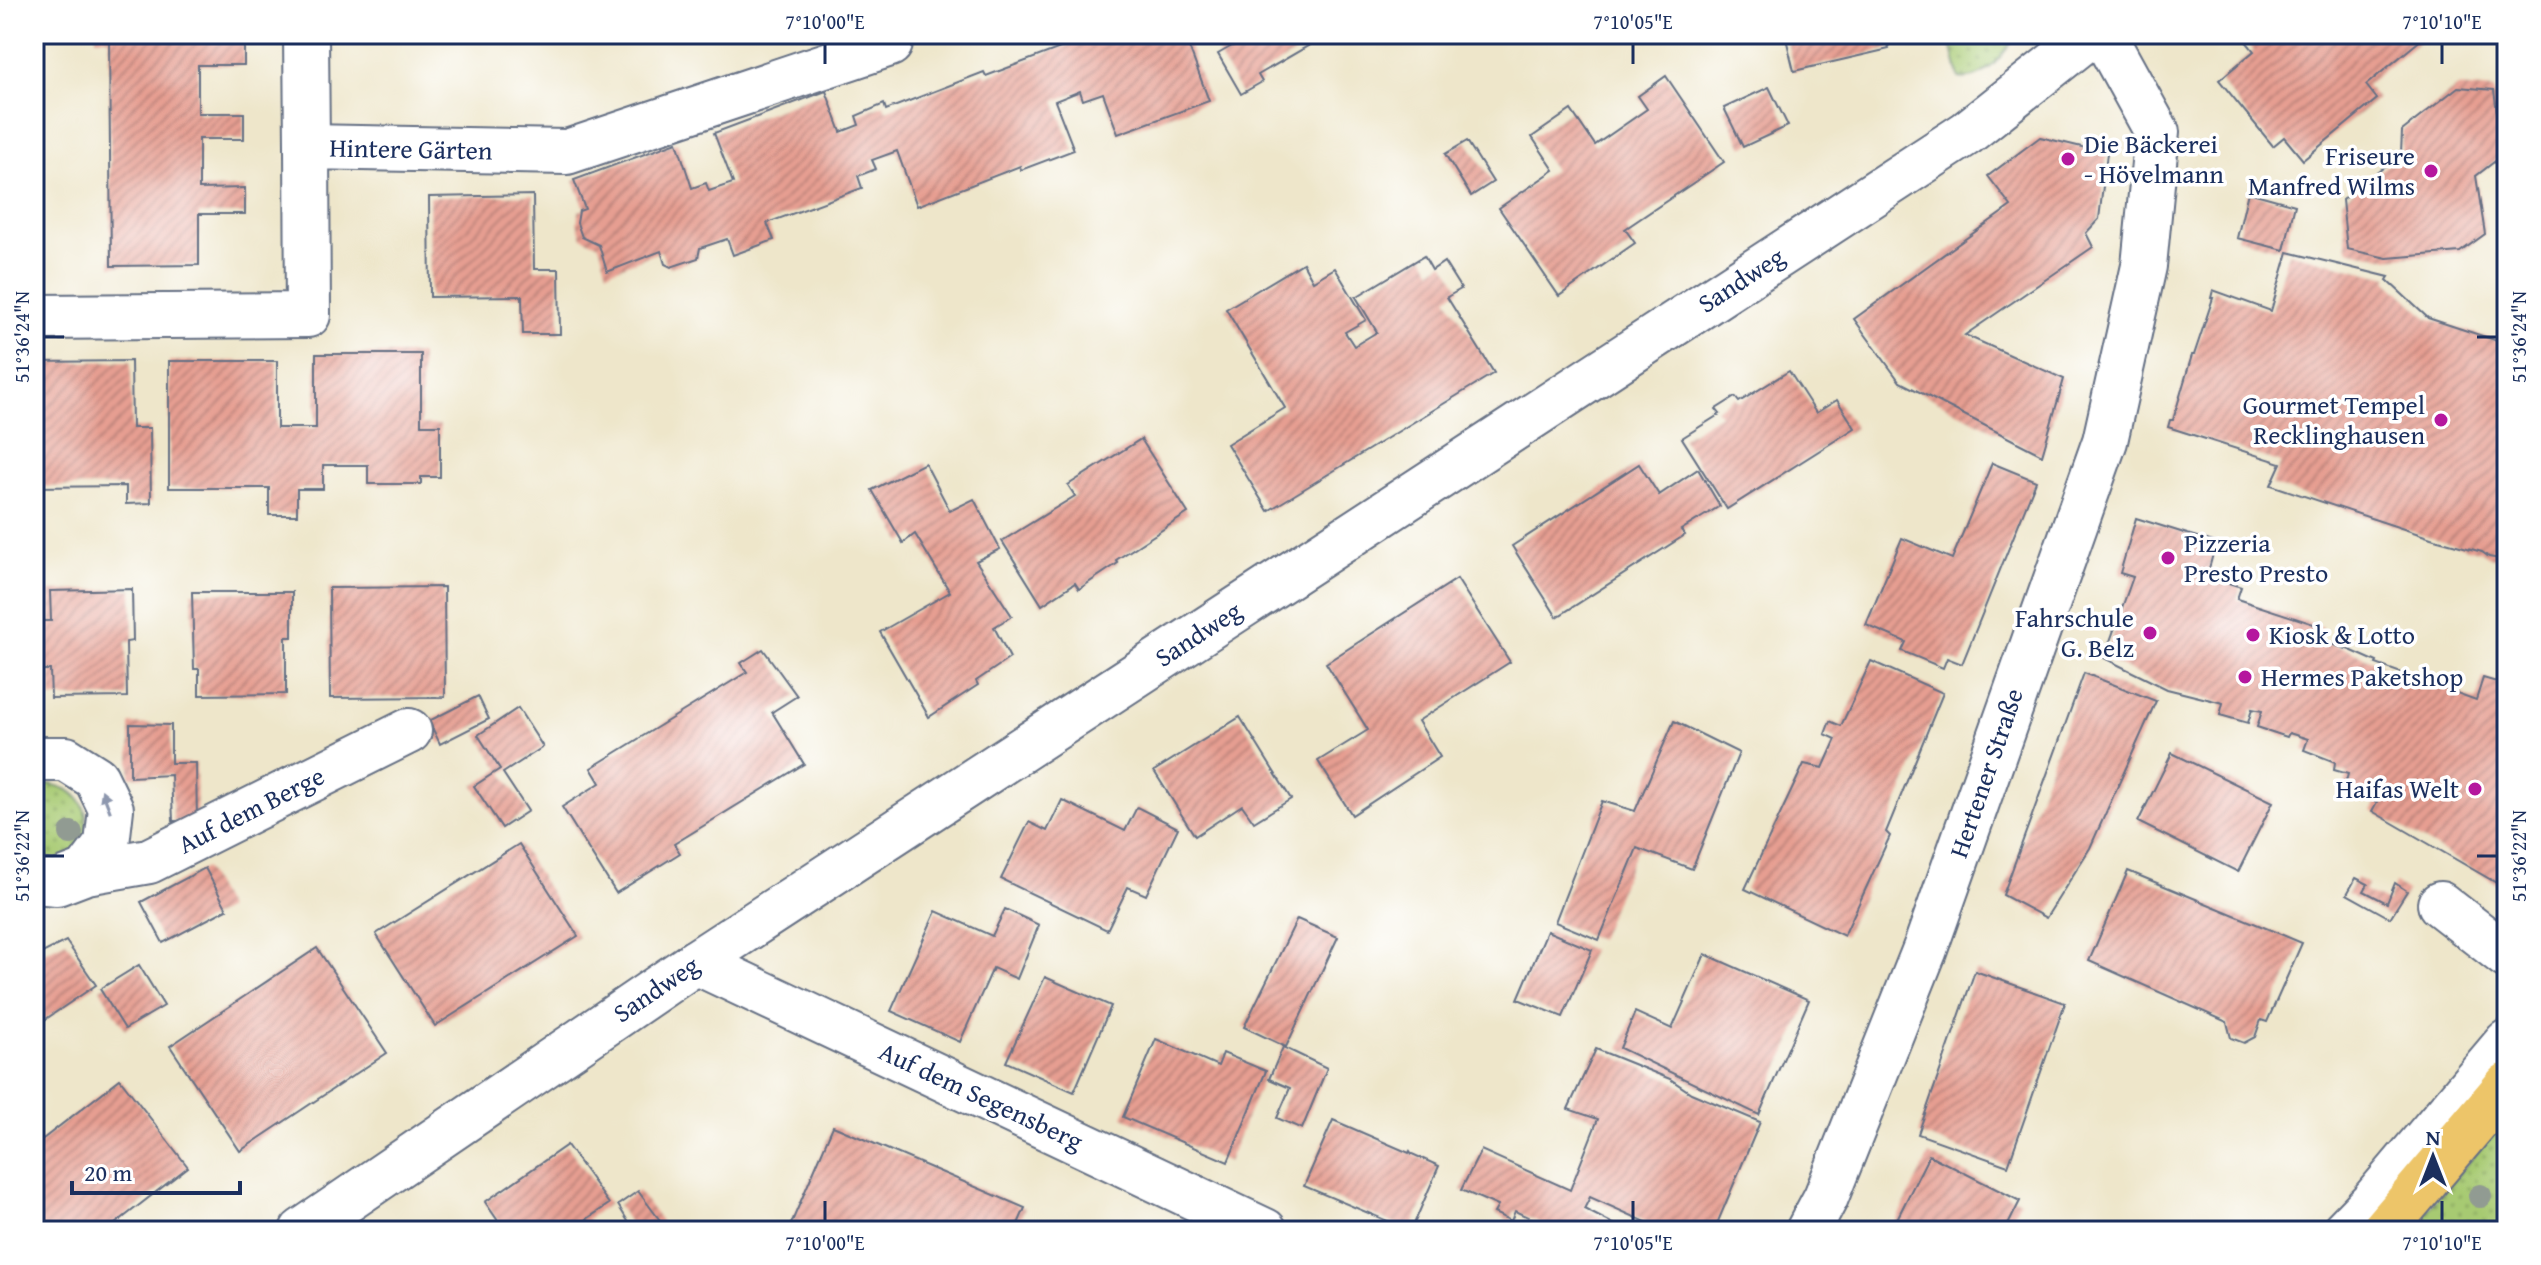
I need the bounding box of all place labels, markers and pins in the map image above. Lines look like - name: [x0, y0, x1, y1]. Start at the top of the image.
- place label: Die Bäckerei - Hövelmann: [2084, 124, 2224, 193]
- place label: Friseure Manfred Wilms: [2248, 136, 2415, 205]
- marker: Die Bäckerei - Hövelmann: [2059, 150, 2077, 168]
- marker: Friseure Manfred Wilms: [2422, 162, 2440, 180]
- place label: Gourmet Tempel Recklinghausen: [2243, 385, 2425, 454]
- marker: Gourmet Tempel Recklinghausen: [2432, 411, 2450, 429]
- place label: Pizzeria Presto Presto: [2184, 523, 2328, 592]
- marker: Pizzeria Presto Presto: [2159, 549, 2177, 567]
- place label: Fahrschule G. Belz: [2015, 598, 2134, 667]
- place label: Kiosk & Lotto: [2269, 615, 2415, 654]
- marker: Fahrschule G. Belz: [2141, 624, 2159, 642]
- marker: Kiosk & Lotto: [2244, 626, 2262, 644]
- place label: Hermes Paketshop: [2261, 657, 2463, 696]
- marker: Hermes Paketshop: [2236, 668, 2254, 686]
- place label: Haifas Welt: [2336, 769, 2459, 808]
- marker: Haifas Welt: [2466, 780, 2484, 798]

